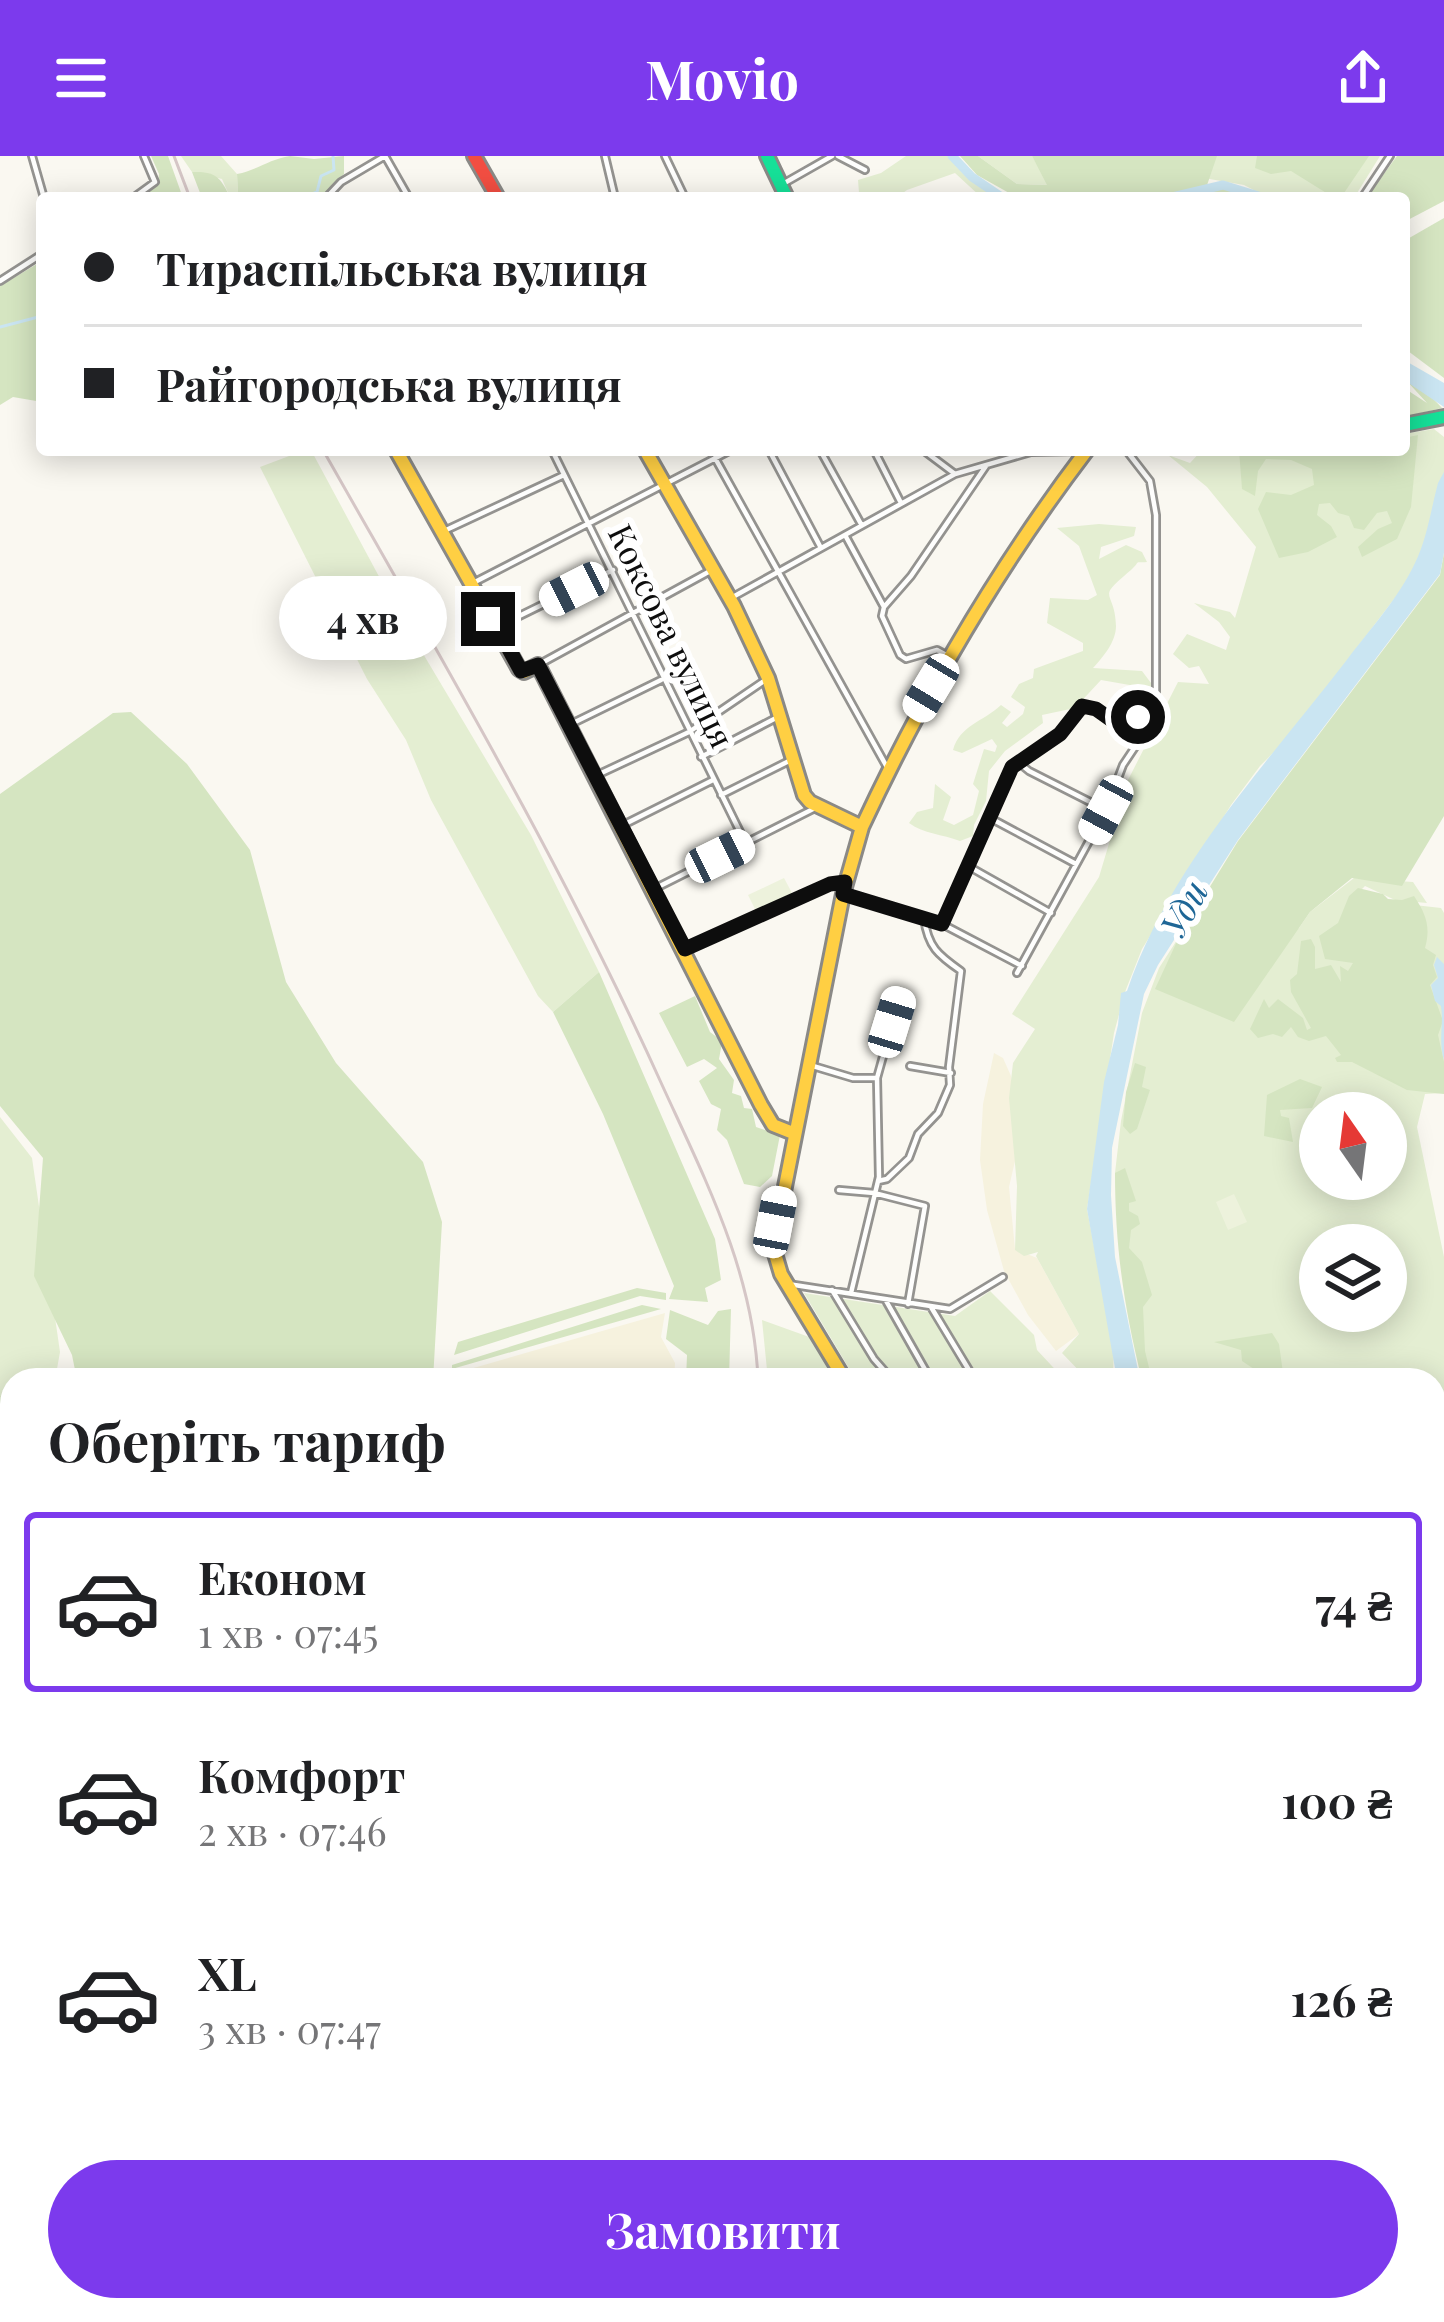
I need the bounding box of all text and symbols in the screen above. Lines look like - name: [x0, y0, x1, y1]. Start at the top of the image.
- text: Movio: [645, 42, 799, 114]
- icon: menu: [48, 45, 114, 111]
- icon: share: [1330, 45, 1396, 111]
- text: Тираспільська вулиця: [156, 237, 648, 297]
- text: Райгородська вулиця: [156, 353, 622, 413]
- street label: Коксова вулиця: [600, 516, 746, 754]
- car: [534, 557, 614, 621]
- callout: 4 хв: [278, 577, 446, 661]
- text: 4 хв: [327, 592, 399, 644]
- route end: [461, 592, 515, 646]
- car: [897, 648, 965, 728]
- route start: [1111, 690, 1165, 744]
- car: [1073, 770, 1139, 850]
- car: [680, 824, 760, 888]
- water label: Уди: [1147, 871, 1217, 945]
- car: [864, 982, 920, 1062]
- north arrow: [1299, 1092, 1407, 1200]
- map controls: [1299, 1092, 1407, 1332]
- car: [750, 1183, 800, 1261]
- button: layers: [1299, 1224, 1407, 1332]
- text: Оберіть тариф: [48, 1404, 446, 1476]
- text: Економ: [198, 1546, 367, 1606]
- icon: car: [54, 1548, 162, 1656]
- text: 74 ₴: [1315, 1572, 1392, 1632]
- text: 1 хв · 07:45: [198, 1606, 378, 1658]
- text: Комфорт: [198, 1744, 405, 1804]
- icon: car: [54, 1746, 162, 1854]
- text: 100 ₴: [1281, 1770, 1392, 1830]
- text: 2 хв · 07:46: [198, 1804, 387, 1856]
- text: XL: [198, 1942, 257, 2002]
- icon: car: [54, 1944, 162, 2052]
- text: 126 ₴: [1290, 1968, 1392, 2028]
- text: 3 хв · 07:47: [198, 2002, 381, 2054]
- button: Замовити: [48, 2160, 1398, 2298]

